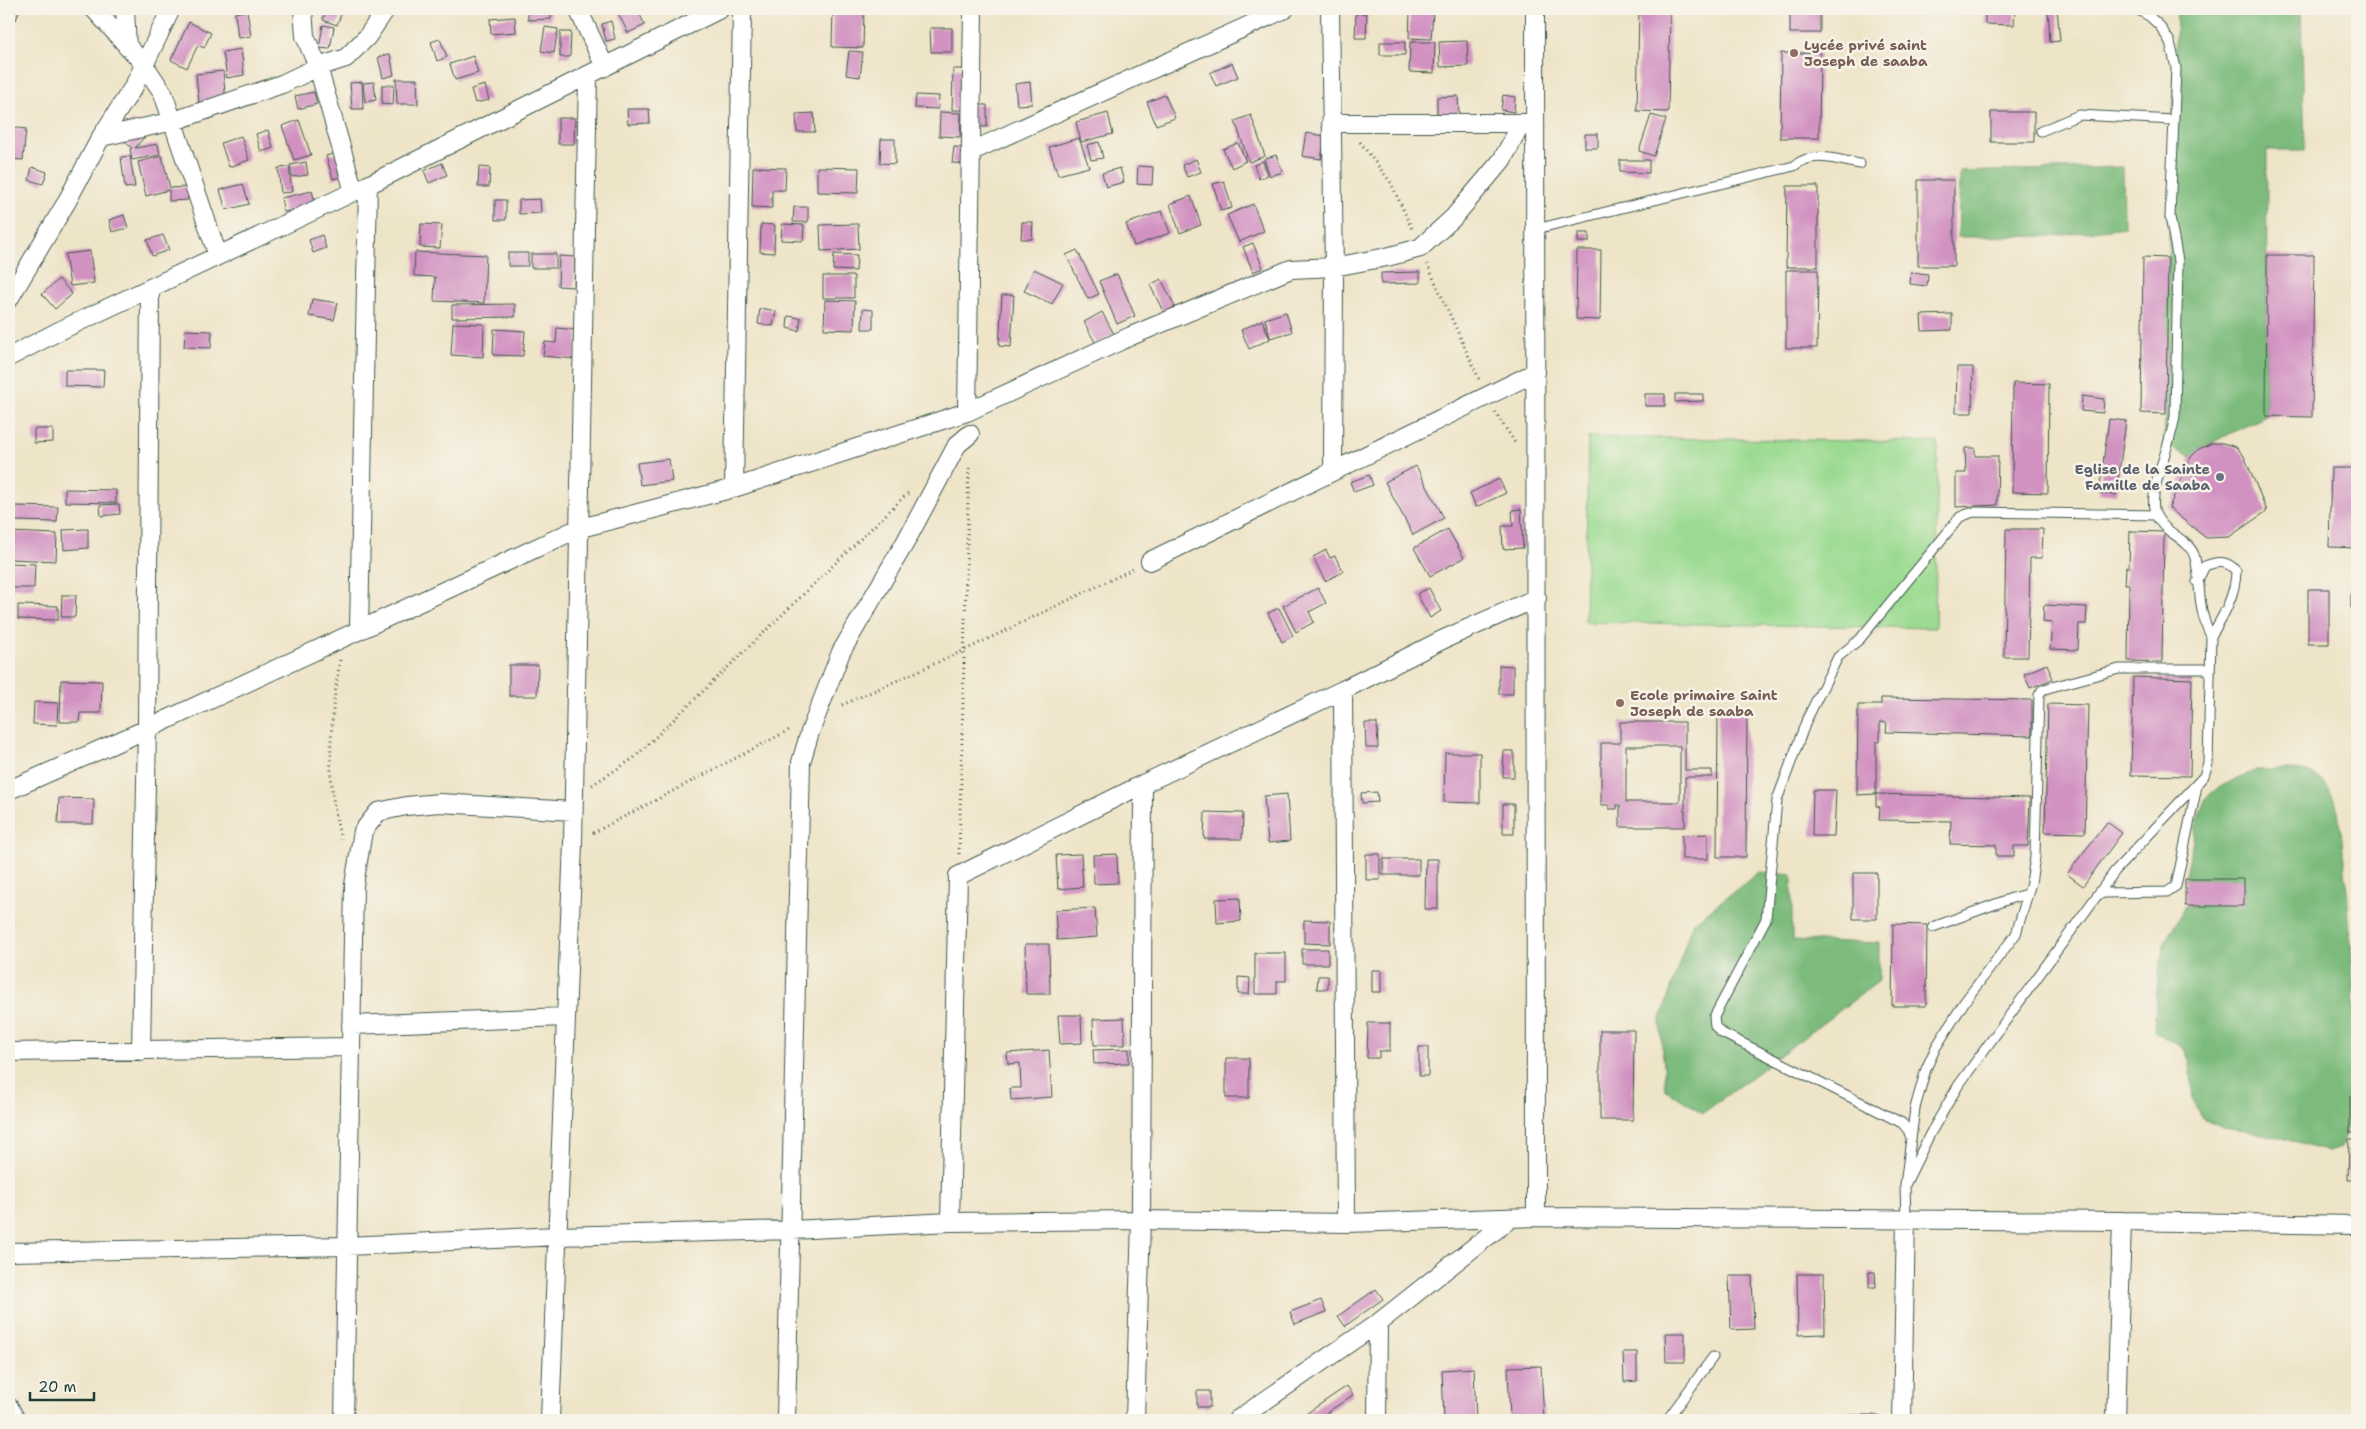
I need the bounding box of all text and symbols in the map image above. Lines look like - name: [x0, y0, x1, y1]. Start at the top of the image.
- place label: Lycée privé saint Joseph de saaba: [1804, 36, 1928, 70]
- marker: Lycée privé saint Joseph de saaba: [1788, 47, 1800, 59]
- place label: Eglise de la Sainte Famille de Saaba: [2075, 460, 2210, 494]
- marker: Eglise de la Sainte Famille de Saaba: [2214, 471, 2226, 483]
- place label: Ecole primaire Saint Joseph de saaba: [1630, 686, 1778, 720]
- marker: Ecole primaire Saint Joseph de saaba: [1614, 697, 1626, 709]
- scale bar: [30, 1369, 94, 1401]
- text: 20 m: [38, 1377, 77, 1397]

